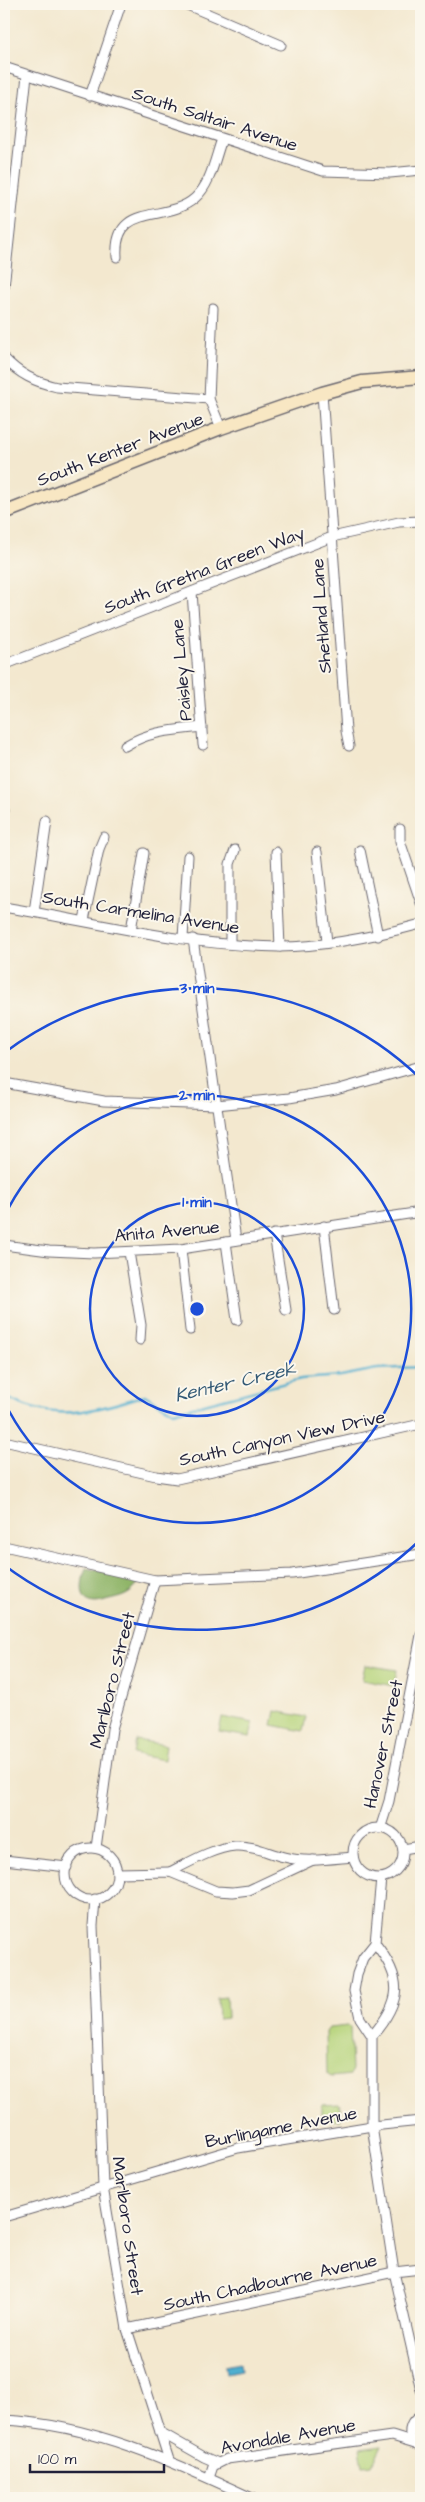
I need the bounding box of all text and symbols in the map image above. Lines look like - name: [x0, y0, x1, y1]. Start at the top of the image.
- street label: South Saltair Avenue: [129, 81, 301, 158]
- street label: South Kenter Avenue: [33, 406, 207, 493]
- street label: South Gretna Green Way: [100, 521, 309, 621]
- street label: Shetland Lane: [305, 557, 338, 674]
- street label: Paisley Lane: [165, 618, 199, 722]
- street label: South Carmelina Avenue: [41, 885, 242, 940]
- text: 3 min: [178, 978, 215, 999]
- text: 2 min: [178, 1085, 216, 1106]
- text: 1 min: [182, 1192, 212, 1213]
- street label: Anita Avenue: [113, 1214, 221, 1249]
- centre of rings: [188, 1300, 206, 1318]
- water label: Kenter Creek: [172, 1355, 299, 1410]
- street label: South Canyon View Drive: [177, 1404, 388, 1474]
- street label: Marlboro Street: [83, 1609, 142, 1751]
- street label: Hanover Street: [358, 1677, 409, 1811]
- street label: Burlingame Avenue: [203, 2100, 360, 2155]
- street label: Marlboro Street: [105, 2155, 150, 2298]
- street label: South Chadbourne Avenue: [161, 2248, 380, 2317]
- street label: Avondale Avenue: [219, 2412, 358, 2461]
- scale bar: [30, 2442, 164, 2474]
- text: 100 m: [38, 2449, 77, 2470]

